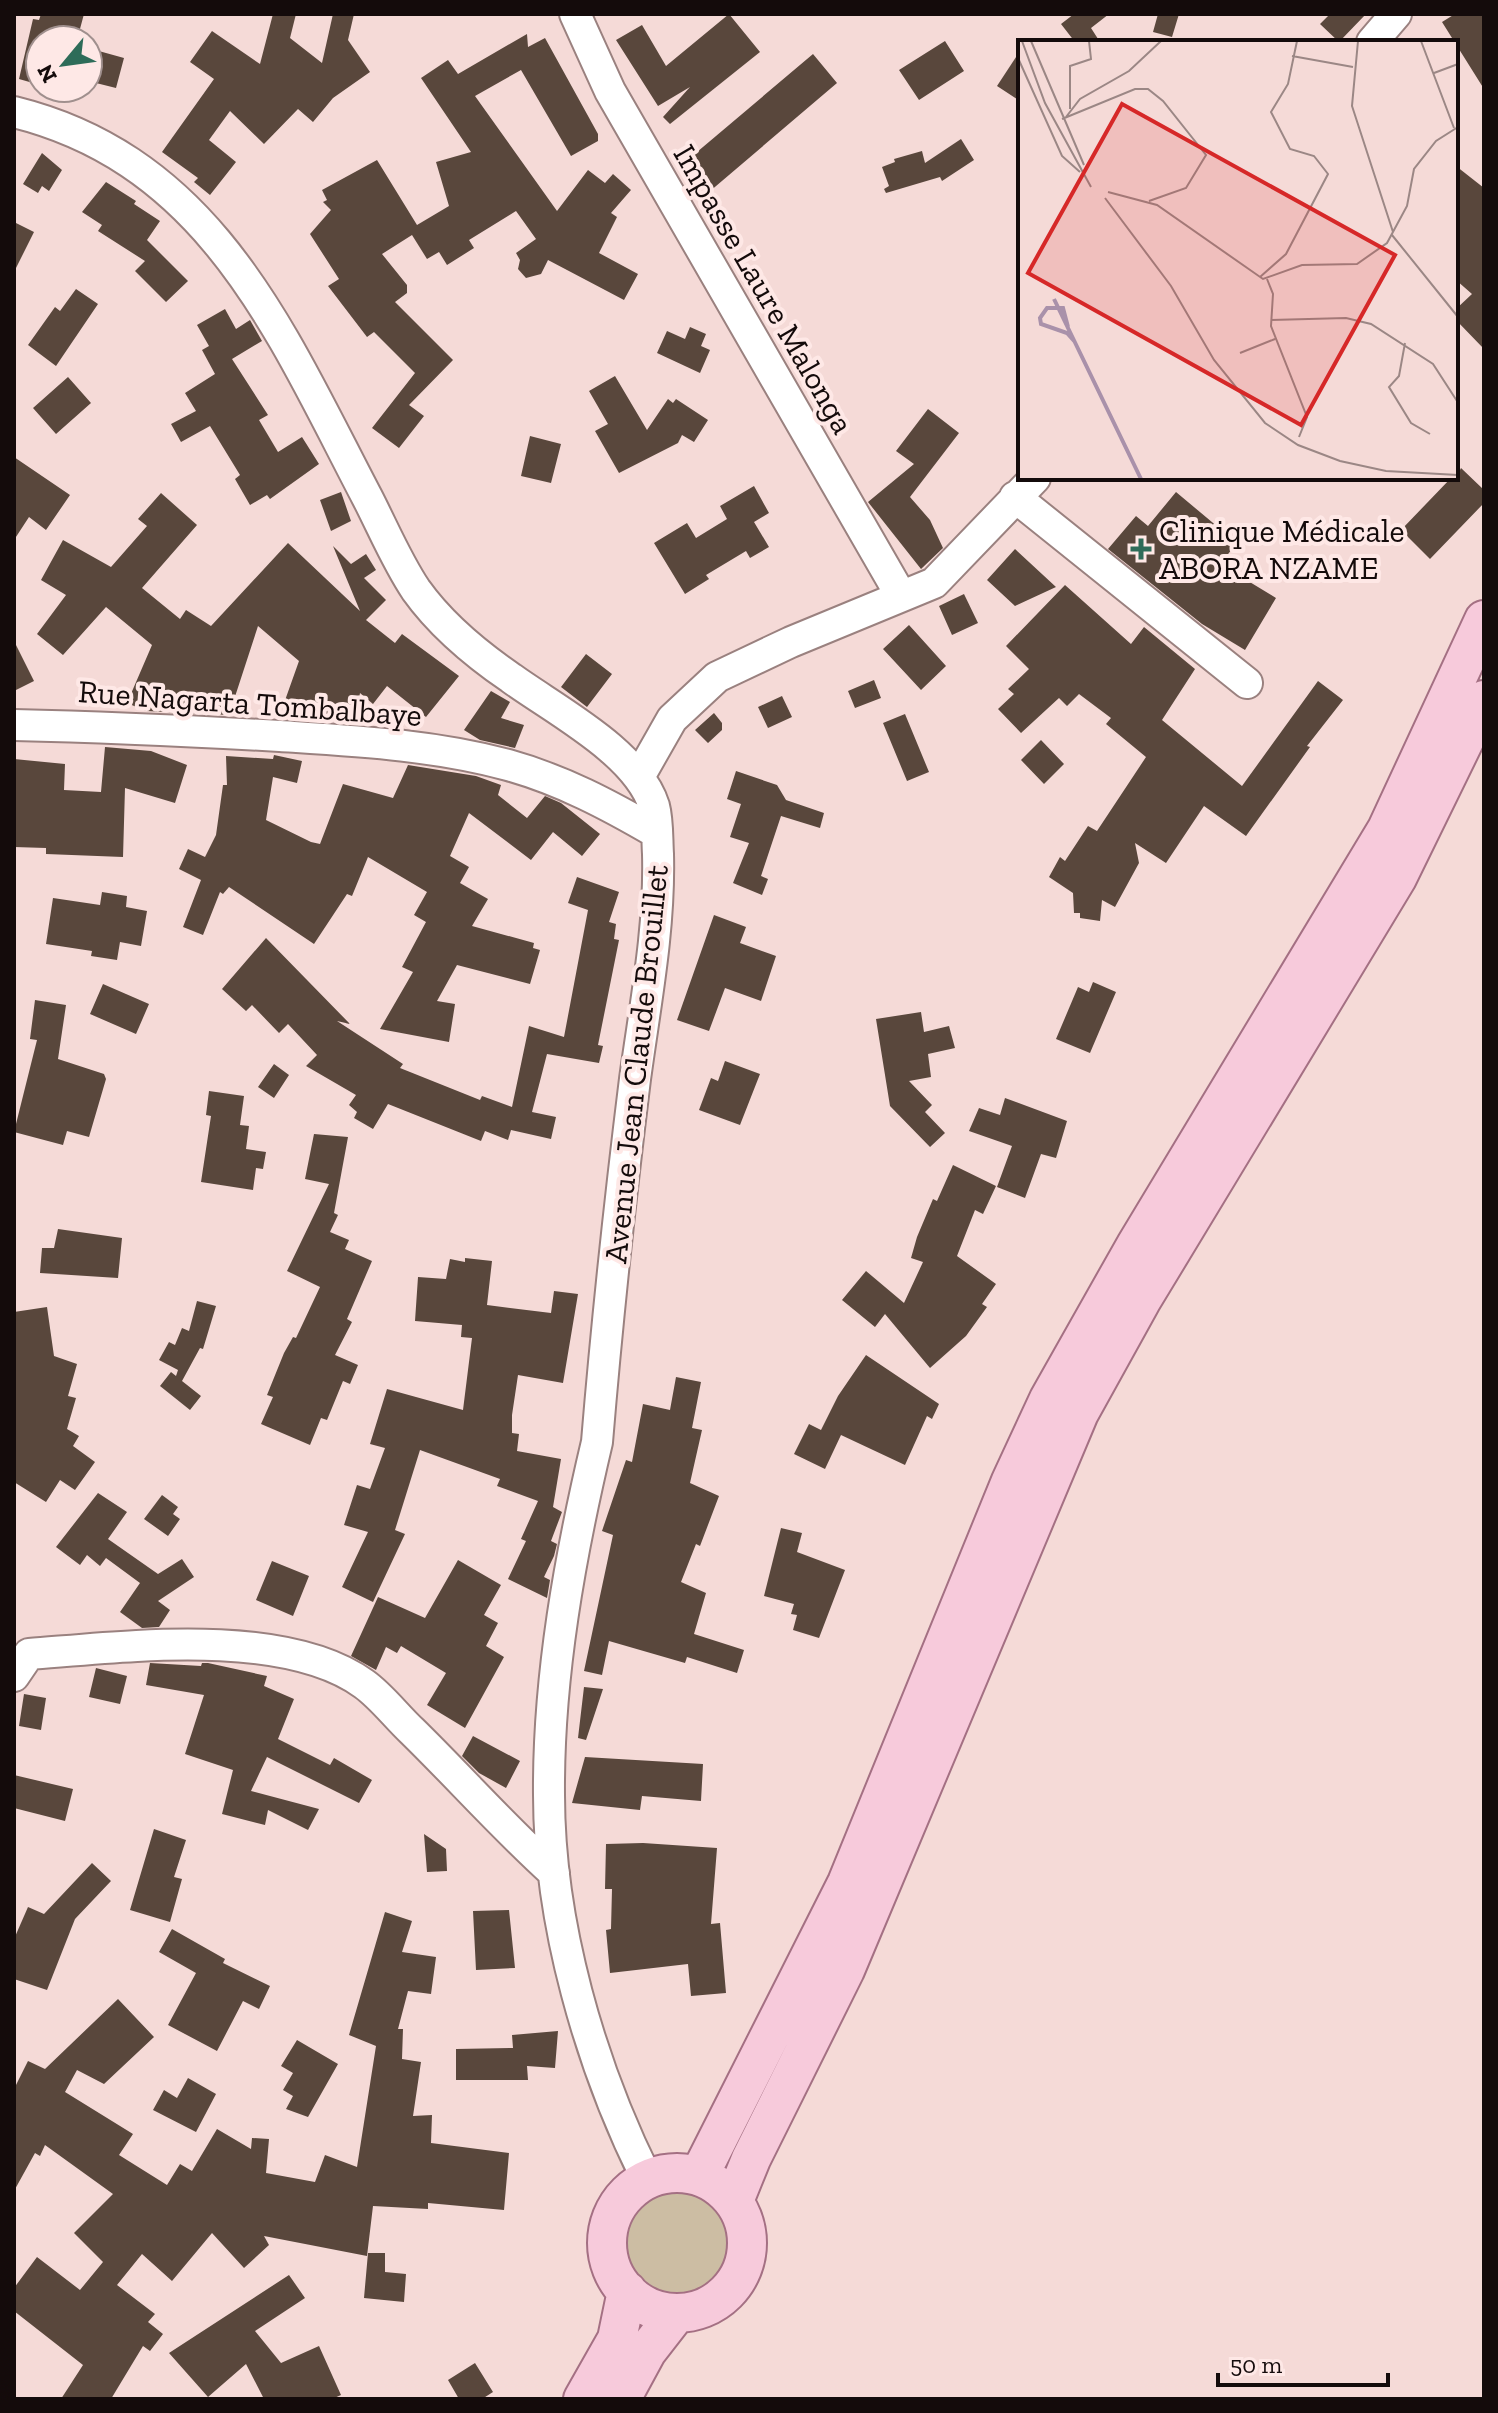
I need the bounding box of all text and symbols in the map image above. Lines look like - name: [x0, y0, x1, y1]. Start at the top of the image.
- north arrow: [24, 24, 104, 104]
- inset map: [1018, 40, 1458, 480]
- text: N: [31, 59, 63, 87]
- street label: Impasse Laure Malonga: [666, 138, 862, 440]
- place label: Clinique Médicale ABORA NZAME: [1159, 512, 1405, 587]
- marker: Clinique Médicale ABORA NZAME: [1130, 538, 1152, 560]
- street label: Rue Nagarta Tombalbaye: [77, 672, 423, 734]
- street label: Avenue Jean Claude Brouillet: [596, 863, 676, 1265]
- scale bar: [1218, 2337, 1388, 2387]
- text: 50 m: [1230, 2350, 1283, 2379]

